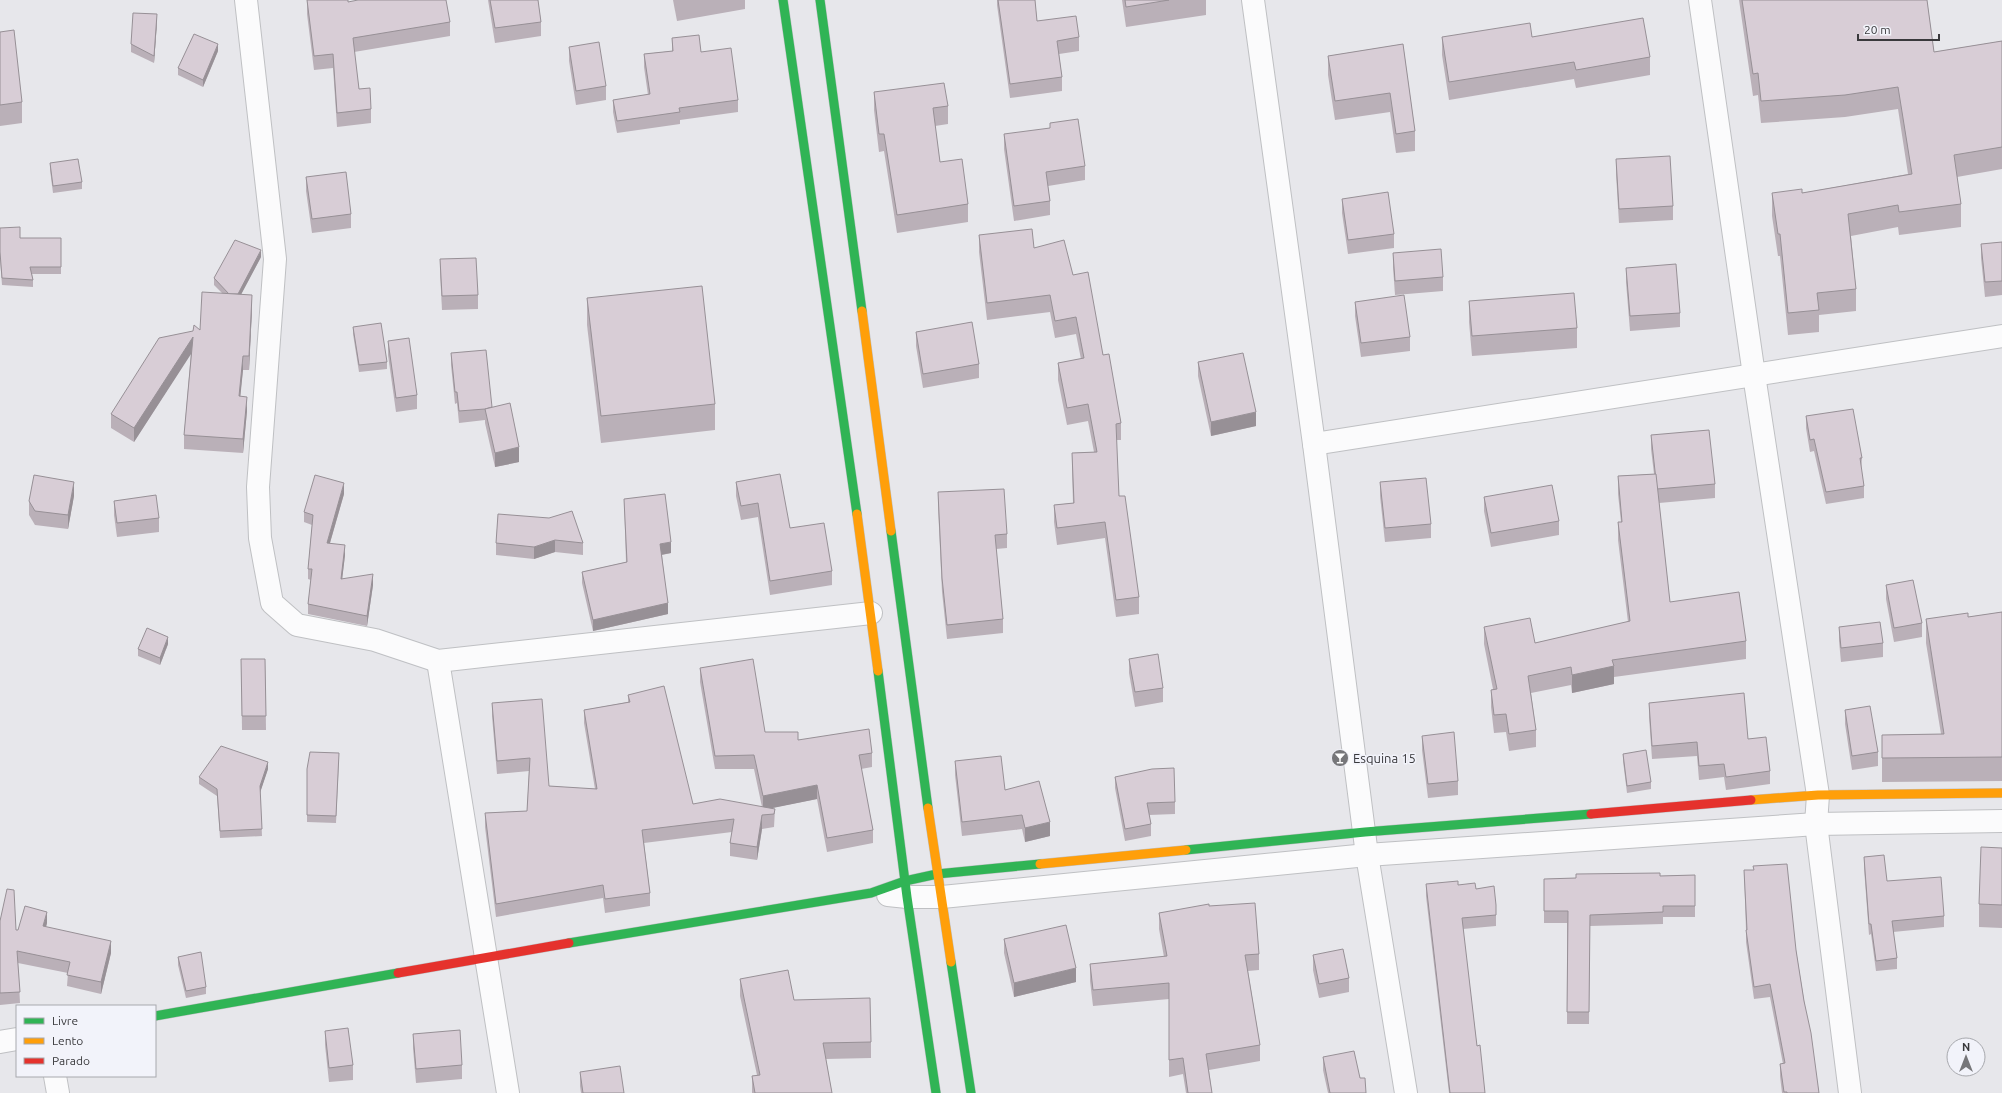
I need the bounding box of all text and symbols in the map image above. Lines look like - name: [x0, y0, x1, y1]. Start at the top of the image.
- scale bar: [1858, 16, 1939, 42]
- text: 20 m: [1864, 23, 1891, 36]
- bar icon: Esquina 15: [1330, 748, 1350, 768]
- place label: Esquina 15: [1353, 751, 1416, 765]
- legend: [16, 1005, 156, 1077]
- text: Livre: [52, 1014, 78, 1027]
- text: Lento: [52, 1034, 83, 1047]
- north arrow: [1946, 1037, 1986, 1077]
- text: N: [1962, 1041, 1970, 1053]
- text: Parado: [52, 1054, 90, 1067]

